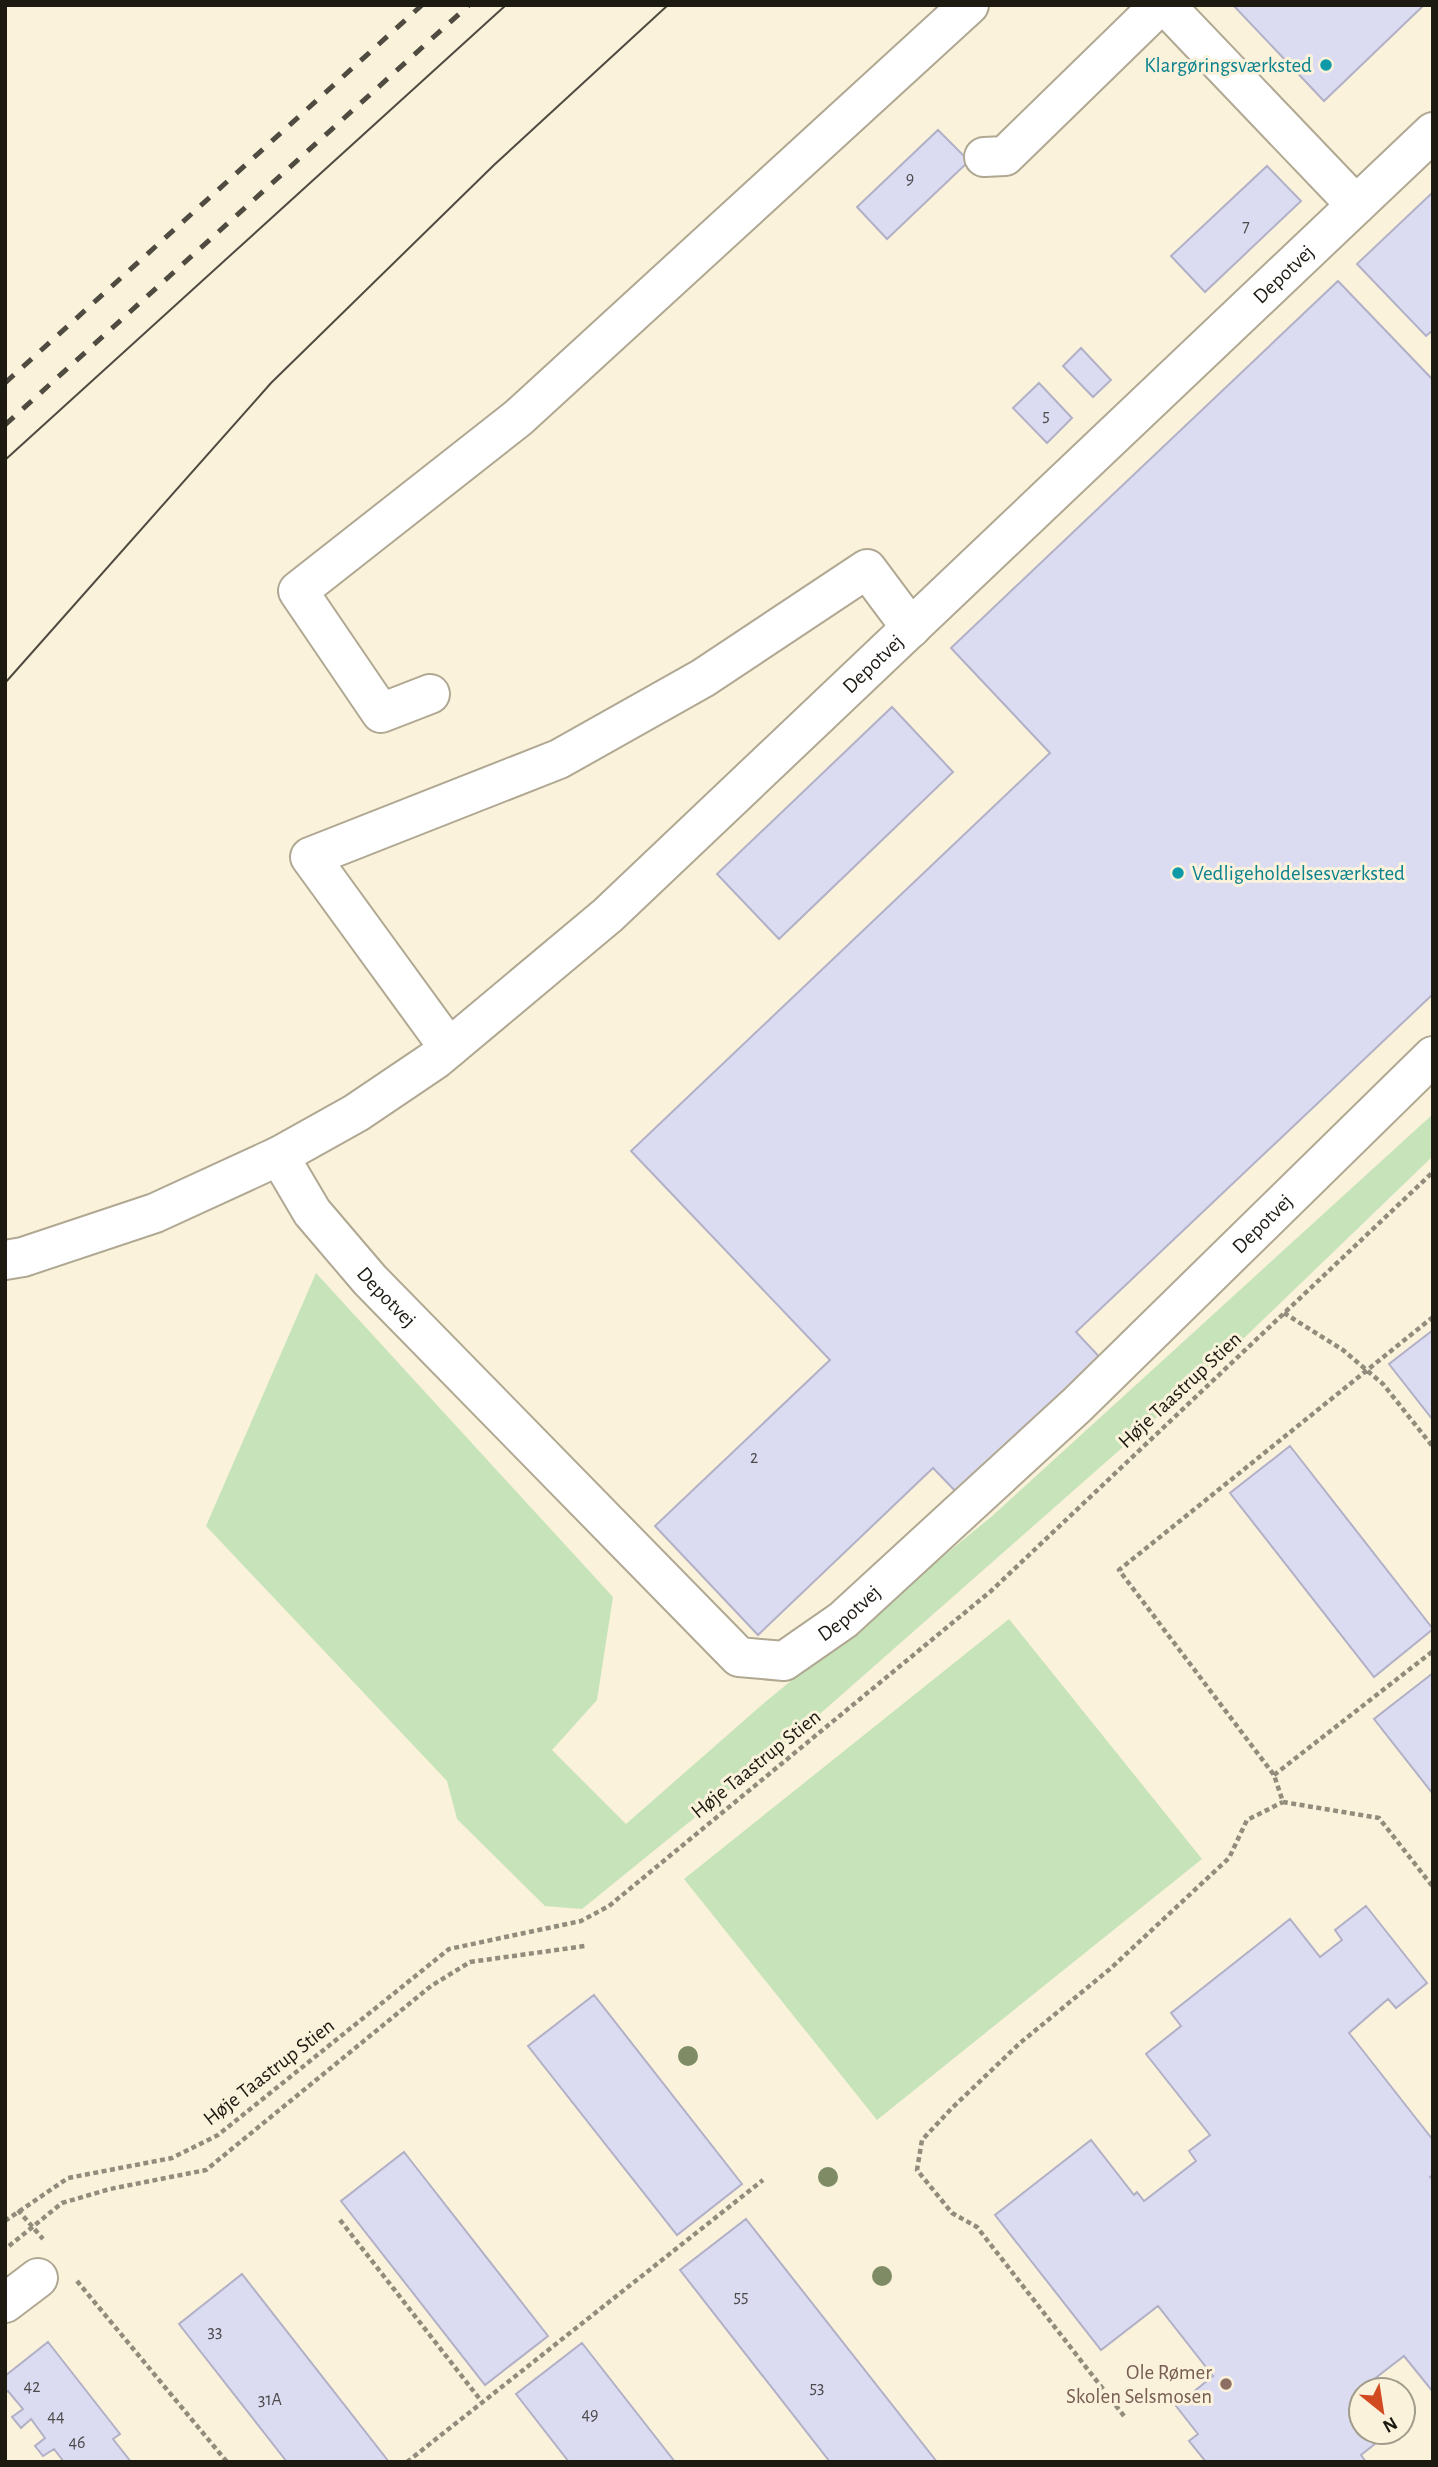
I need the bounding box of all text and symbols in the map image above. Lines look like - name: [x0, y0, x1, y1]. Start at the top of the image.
- place label: Klargøringsværksted: [1144, 55, 1312, 76]
- marker: Klargøringsværksted: [1318, 57, 1334, 73]
- house number: 9: [906, 170, 914, 188]
- house number: 7: [1242, 218, 1250, 236]
- street label: Depotvej: [1249, 241, 1318, 307]
- house number: 5: [1042, 407, 1050, 425]
- street label: Depotvej: [838, 630, 907, 697]
- place label: Vedligeholdelsesværksted: [1192, 863, 1405, 884]
- marker: Vedligeholdelsesværksted: [1170, 865, 1186, 881]
- street label: Depotvej: [1228, 1190, 1296, 1257]
- street label: Depotvej: [353, 1263, 420, 1331]
- street label: Høje Taastrup Stien: [1114, 1328, 1246, 1452]
- house number: 2: [750, 1449, 758, 1467]
- street label: Depotvej: [814, 1581, 884, 1645]
- street label: Høje Taastrup Stien: [687, 1706, 825, 1822]
- street label: Høje Taastrup Stien: [200, 2015, 338, 2129]
- house number: 55: [733, 2288, 749, 2306]
- house number: 33: [208, 2323, 222, 2341]
- place label: Ole Rømer Skolen Selsmosen: [1066, 2362, 1212, 2407]
- marker: Ole Rømer Skolen Selsmosen: [1218, 2376, 1234, 2392]
- north arrow: [1347, 2376, 1417, 2446]
- house number: 42: [24, 2378, 40, 2396]
- house number: 53: [810, 2379, 824, 2397]
- house number: 31A: [258, 2391, 283, 2409]
- house number: 49: [581, 2406, 599, 2424]
- house number: 44: [47, 2408, 65, 2426]
- text: N: [1379, 2413, 1400, 2436]
- house number: 46: [68, 2434, 86, 2452]

